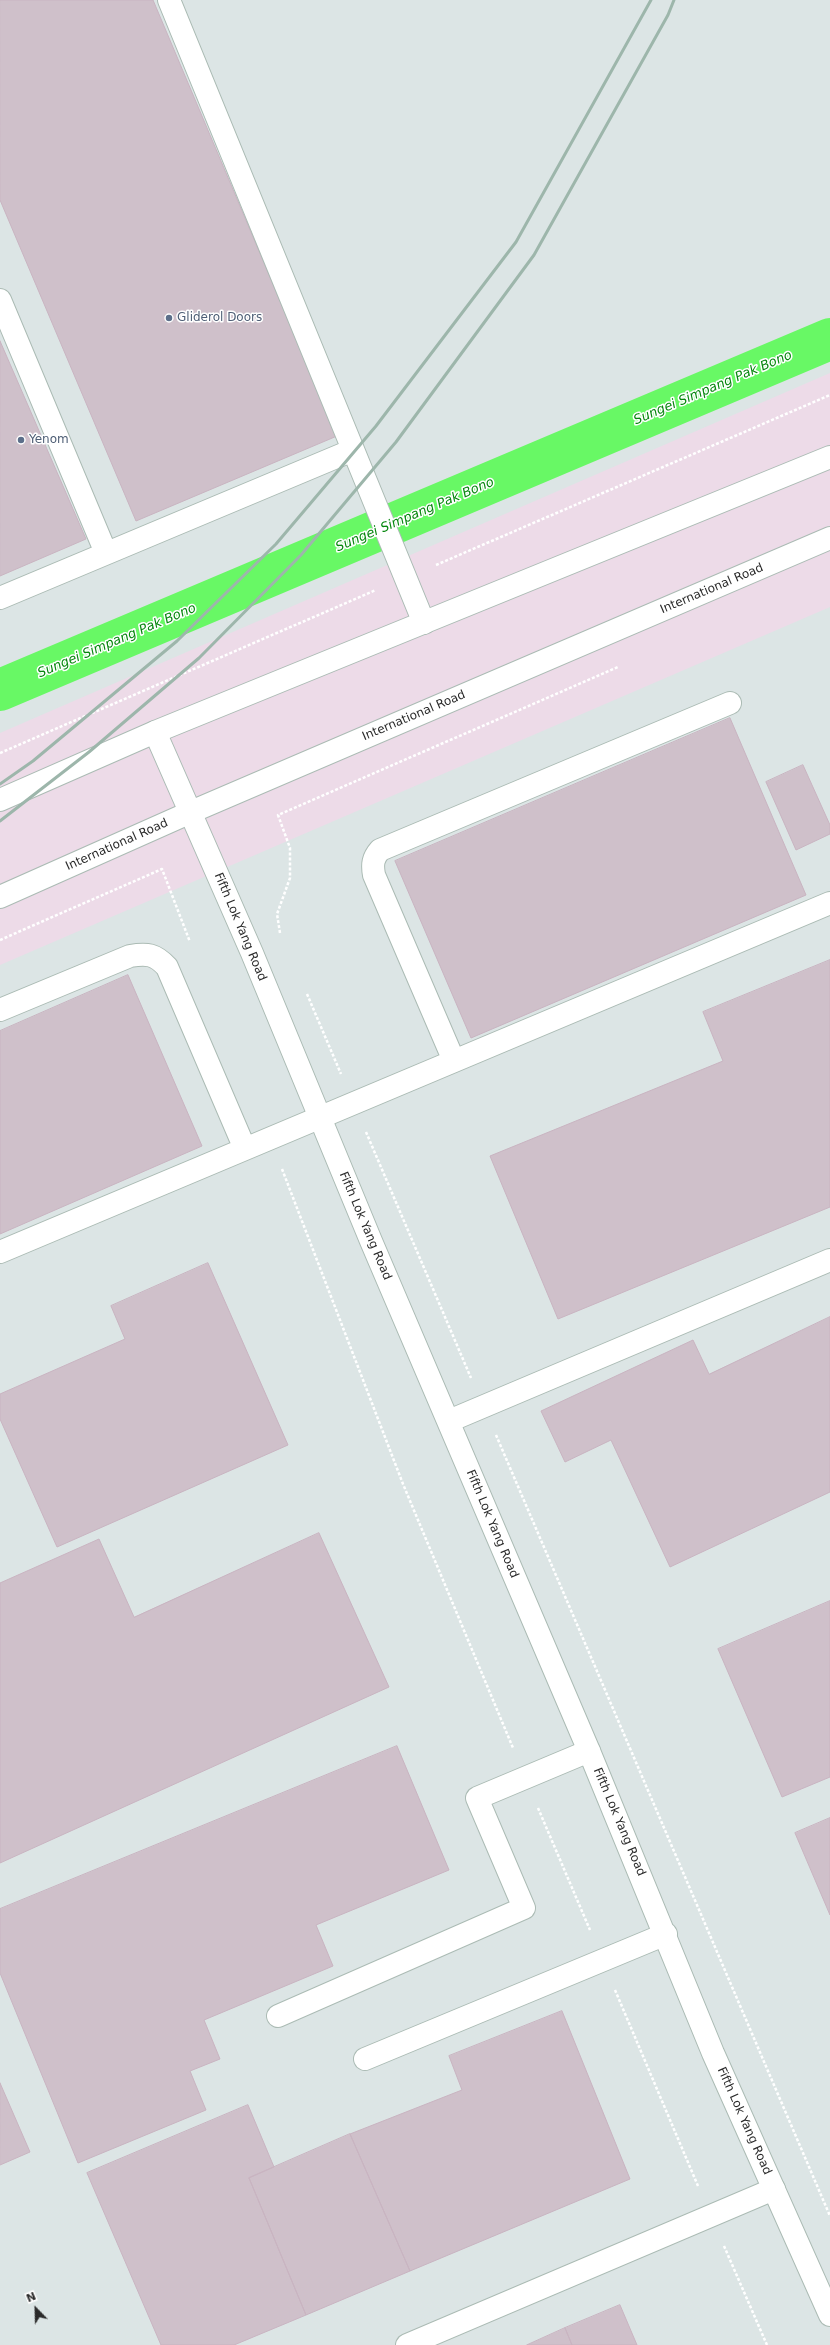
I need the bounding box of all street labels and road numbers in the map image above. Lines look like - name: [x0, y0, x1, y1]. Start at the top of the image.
- street label: International Road: [658, 561, 766, 617]
- street label: International Road: [360, 688, 468, 744]
- street label: International Road: [64, 816, 170, 874]
- street label: Fifth Lok Yang Road: [211, 871, 269, 983]
- street label: Fifth Lok Yang Road: [336, 1170, 394, 1282]
- street label: Fifth Lok Yang Road: [463, 1468, 521, 1580]
- street label: Fifth Lok Yang Road: [590, 1766, 648, 1878]
- street label: Fifth Lok Yang Road: [714, 2065, 774, 2177]

